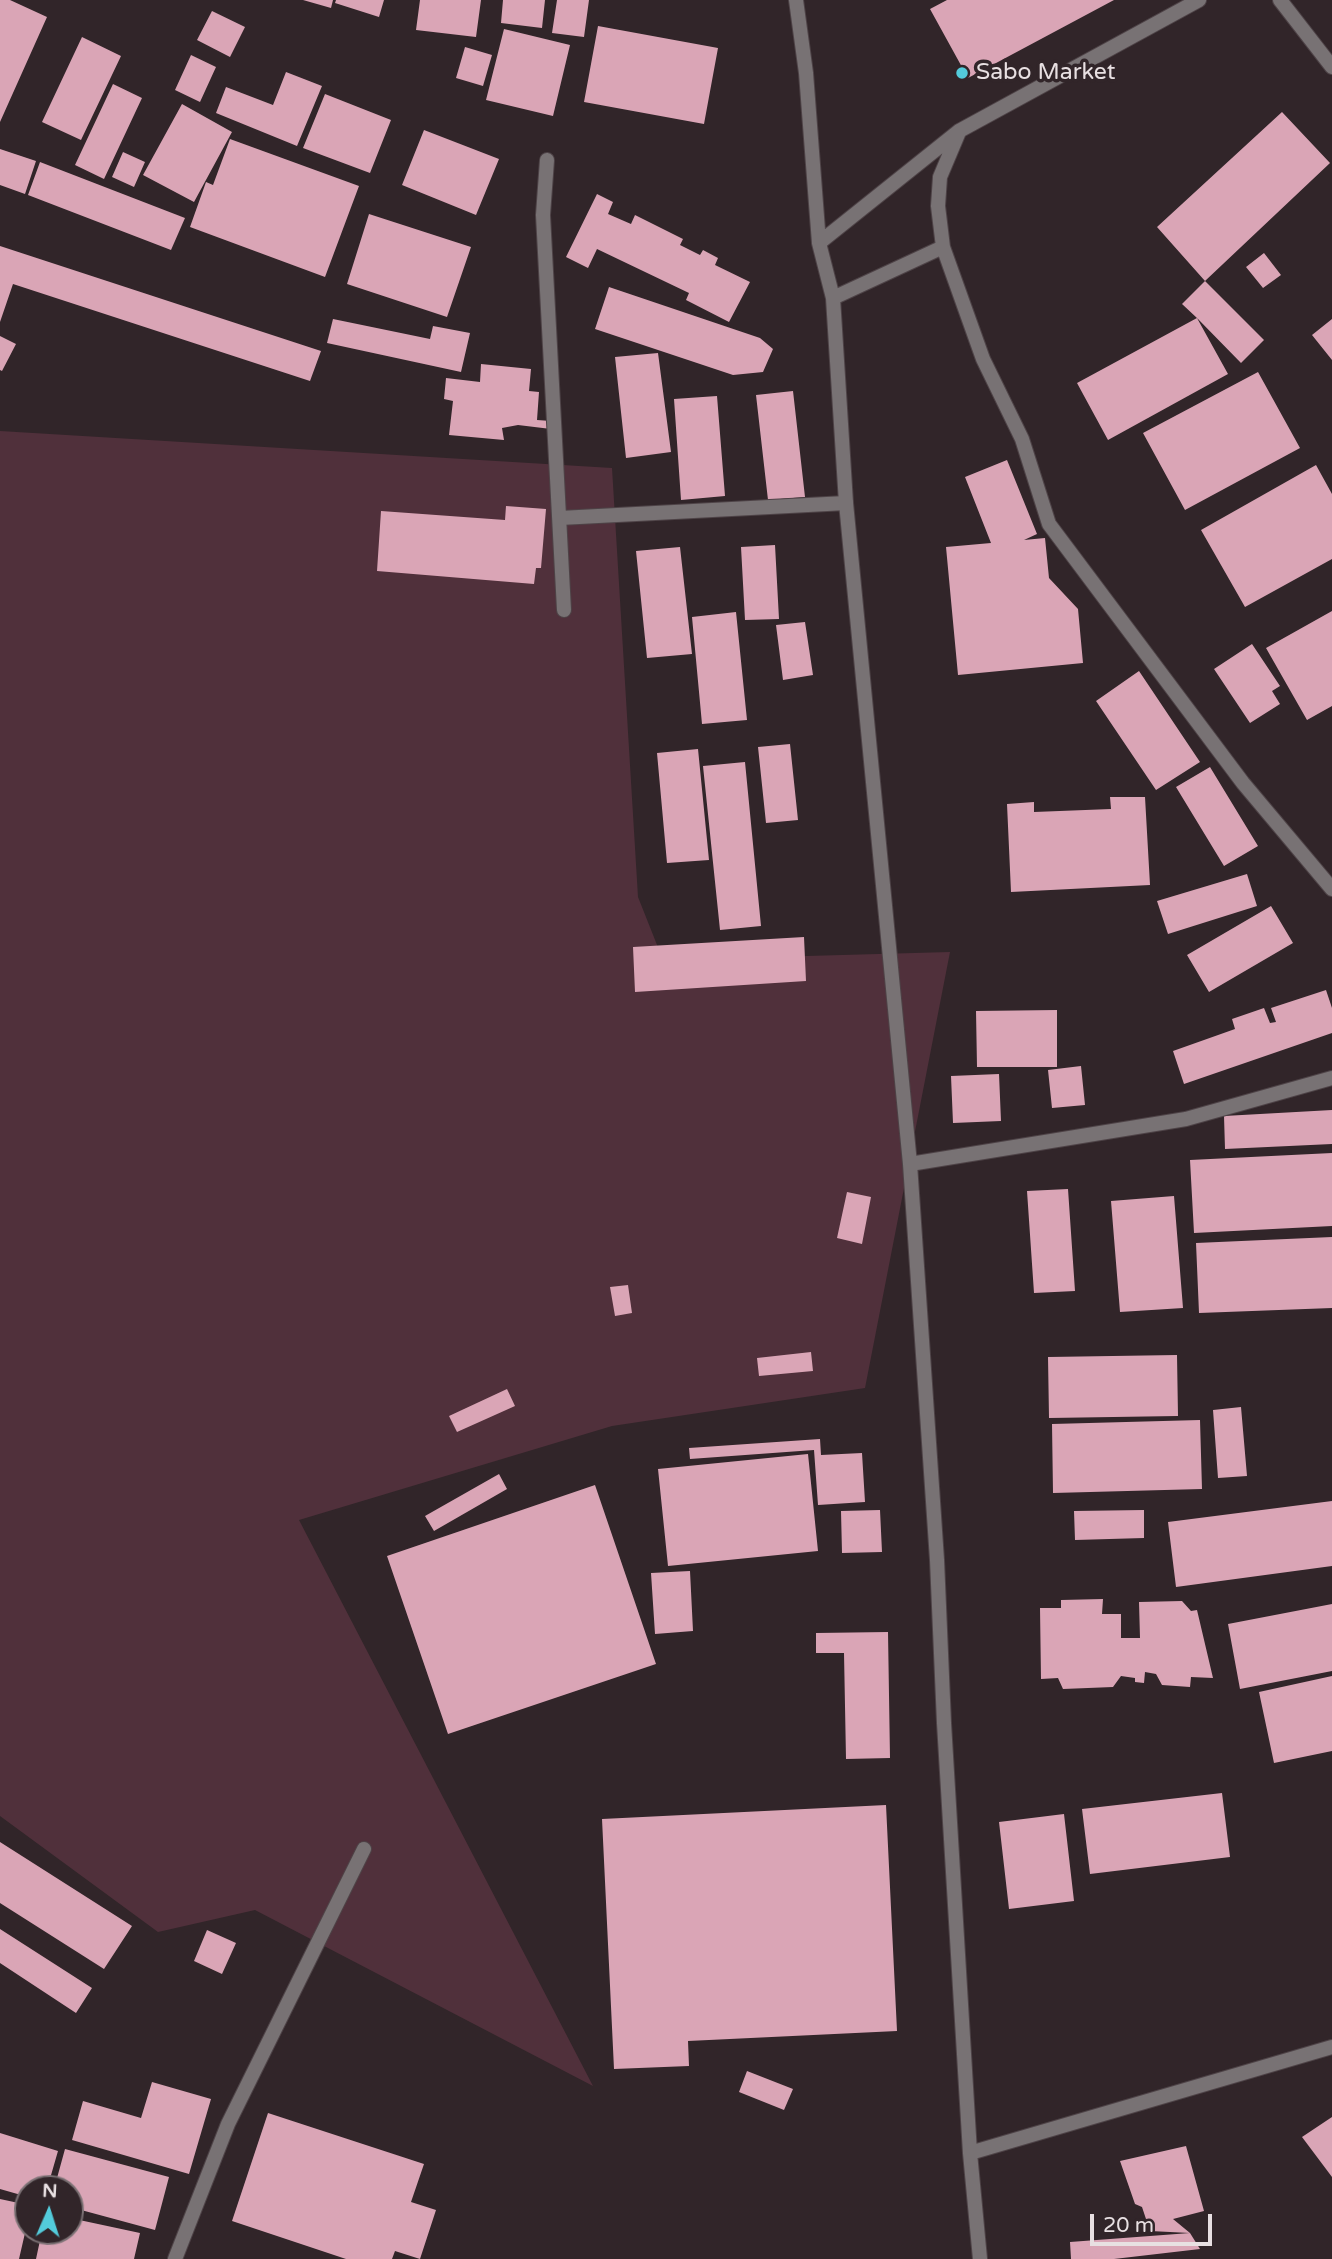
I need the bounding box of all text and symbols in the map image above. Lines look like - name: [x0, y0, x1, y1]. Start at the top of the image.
- place label: Sabo Market: [976, 59, 1116, 87]
- marker: Sabo Market: [954, 65, 970, 81]
- north arrow: [14, 2175, 84, 2245]
- text: N: [42, 2180, 58, 2202]
- scale bar: [1094, 2200, 1216, 2244]
- text: 20 m: [1103, 2213, 1154, 2238]

